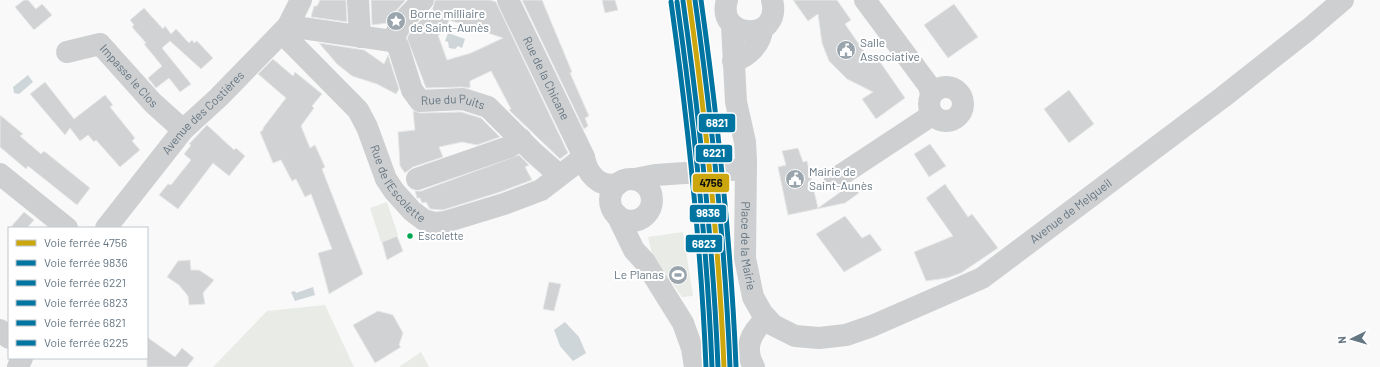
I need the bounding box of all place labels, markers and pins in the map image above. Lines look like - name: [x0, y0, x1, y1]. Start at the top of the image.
- place label: Borne milliaire de Saint-Aunès: [410, 6, 489, 34]
- place icon: Borne milliaire de Saint-Aunès: [385, 10, 407, 32]
- place label: Salle Associative: [860, 35, 920, 63]
- public building icon: Salle Associative: [835, 39, 857, 61]
- place label: Mairie de Saint-Aunès: [809, 164, 873, 192]
- public building icon: Mairie de Saint-Aunès: [784, 168, 806, 190]
- place label: Escolette: [418, 229, 464, 242]
- marker: Escolette: [405, 231, 415, 241]
- sports icon: Le Planas: [667, 264, 689, 286]
- place label: Le Planas: [614, 267, 664, 281]

